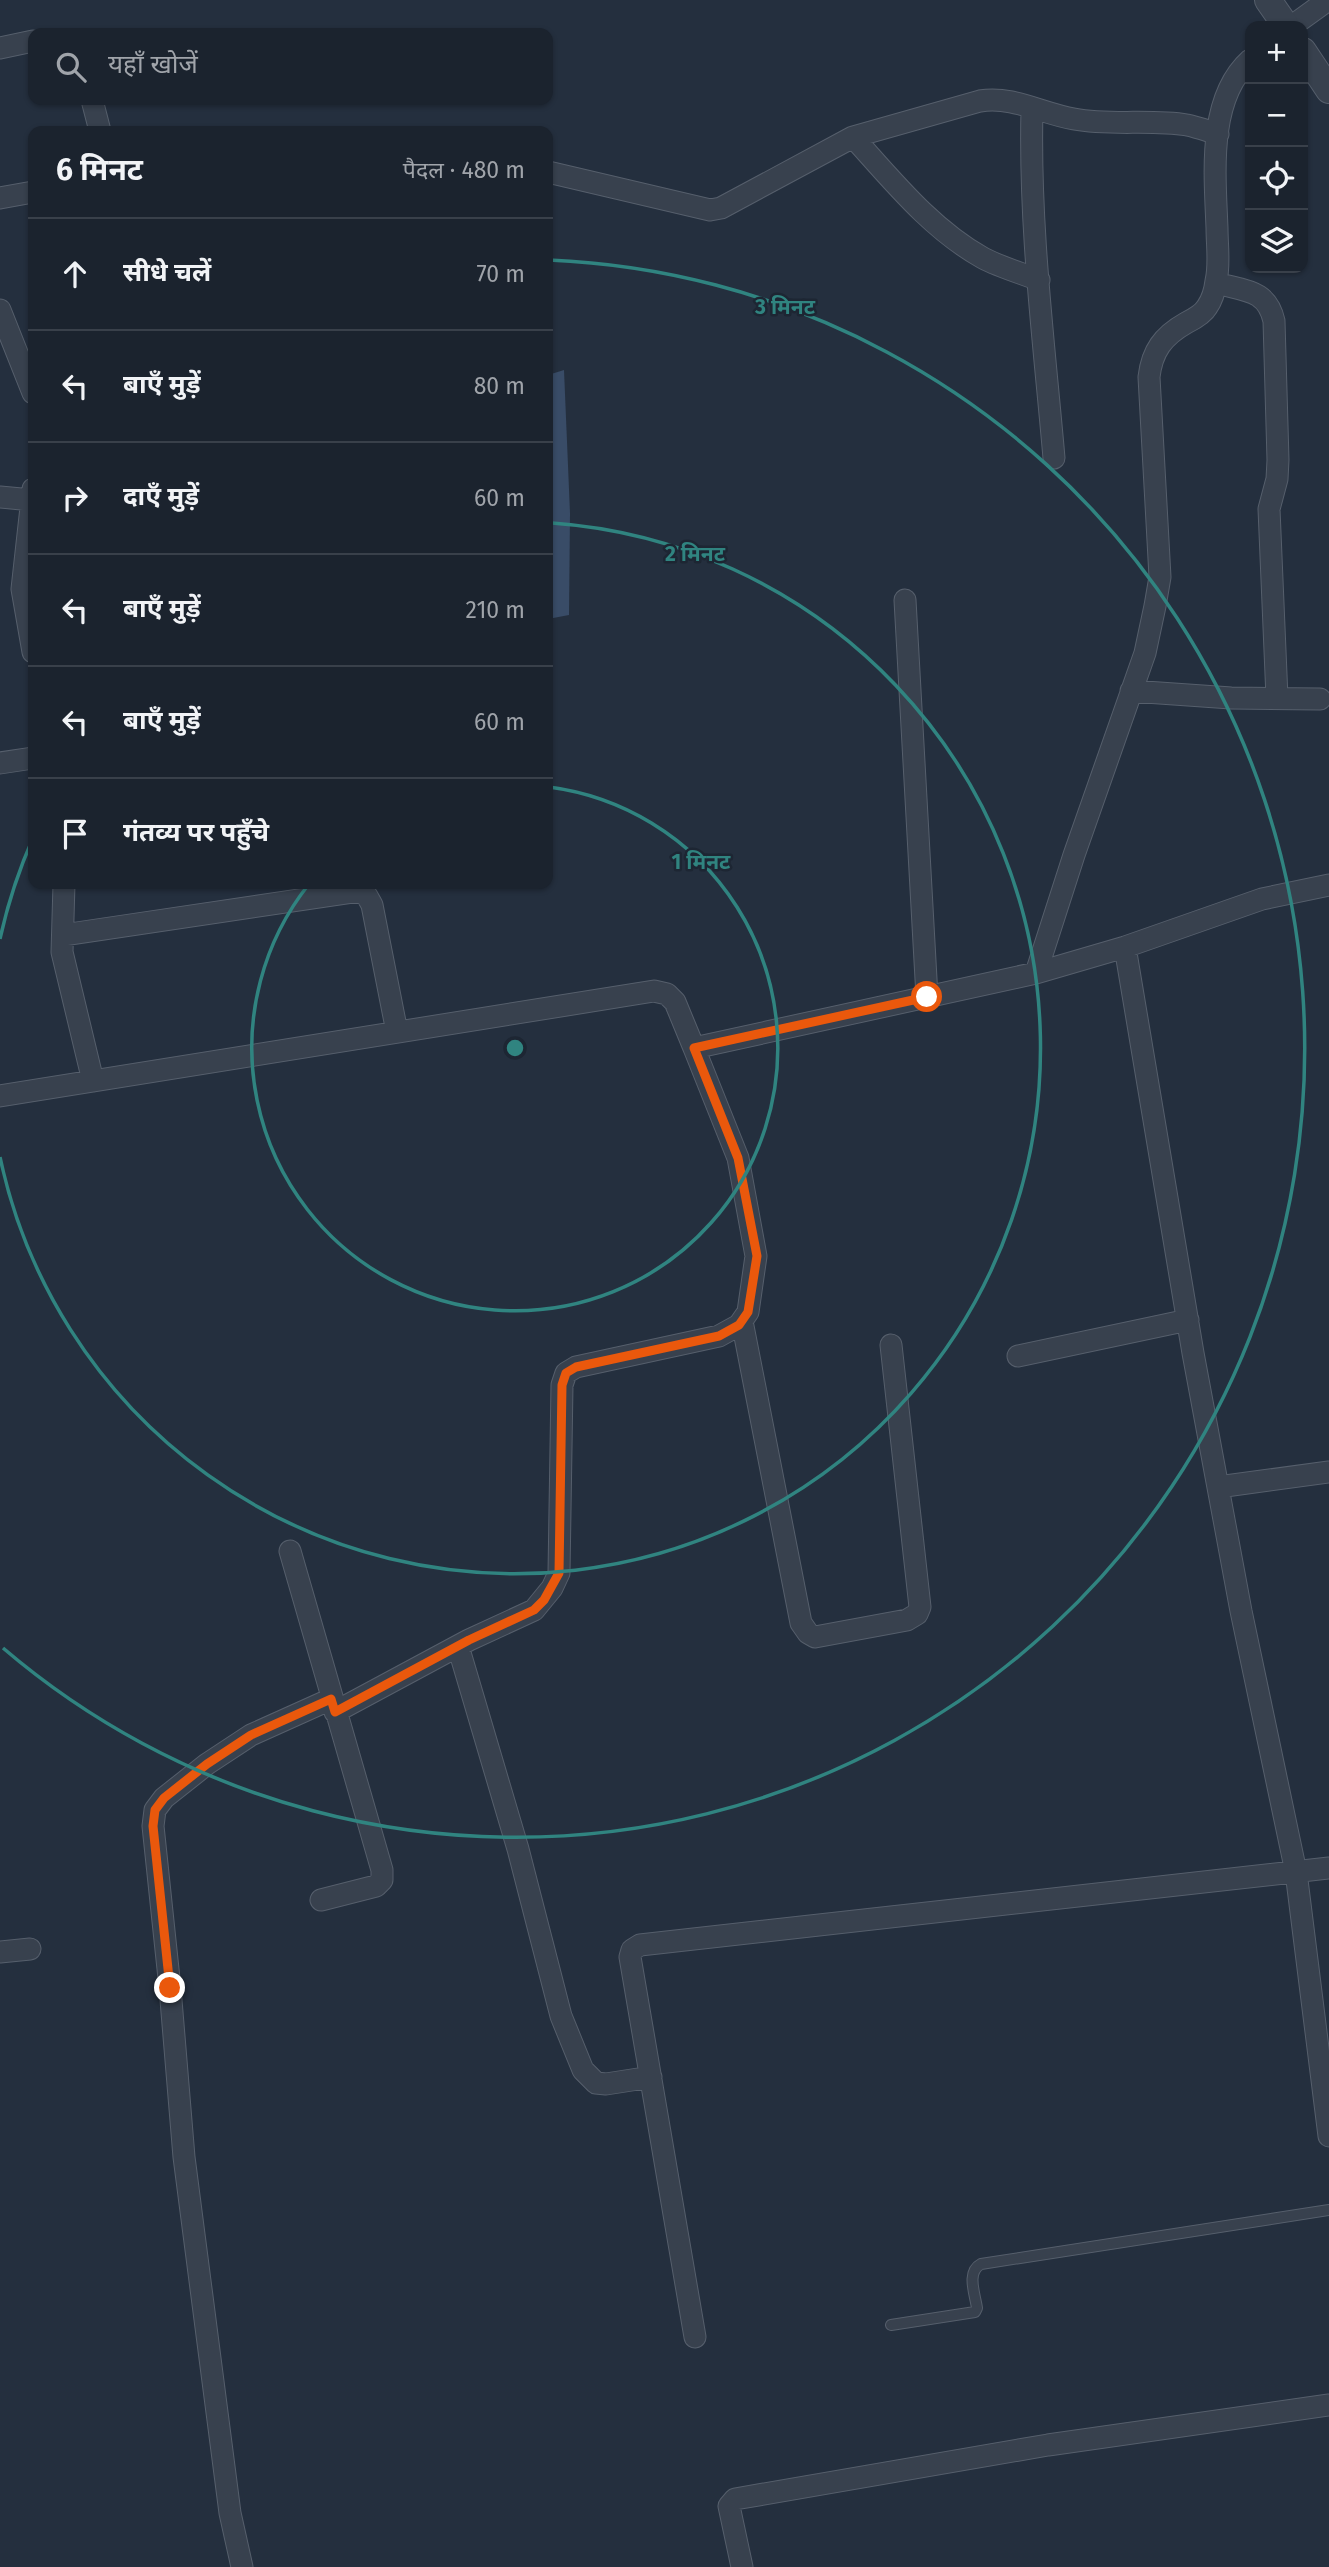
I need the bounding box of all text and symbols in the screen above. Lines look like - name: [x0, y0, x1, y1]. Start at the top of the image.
- map controls: [1245, 21, 1308, 273]
- button: +: [1245, 21, 1308, 84]
- search box: [28, 28, 553, 105]
- icon: search: [52, 48, 90, 86]
- text: यहाँ खोजें: [108, 49, 198, 80]
- button: −: [1245, 84, 1308, 147]
- button: locate: [1245, 147, 1308, 210]
- text: 6 मिनट: [56, 152, 143, 188]
- text: पैदल · 480 m: [403, 156, 525, 184]
- button: layers: [1245, 210, 1308, 273]
- icon: ahead: [56, 255, 94, 293]
- text: सीधे चलें: [123, 257, 211, 288]
- text: 70 m: [476, 260, 525, 288]
- text: 3 मिनट: [754, 294, 816, 320]
- icon: left: [56, 367, 94, 405]
- text: बाएँ मुड़ें: [123, 369, 200, 400]
- text: 80 m: [474, 372, 525, 400]
- icon: right: [56, 479, 94, 517]
- text: दाएँ मुड़ें: [123, 481, 199, 512]
- text: 60 m: [474, 484, 525, 512]
- text: 2 मिनट: [665, 541, 726, 567]
- icon: left: [56, 591, 94, 629]
- text: बाएँ मुड़ें: [123, 593, 200, 624]
- text: 210 m: [466, 596, 525, 624]
- icon: left: [56, 703, 94, 741]
- text: बाएँ मुड़ें: [123, 705, 200, 736]
- text: 60 m: [474, 708, 525, 736]
- icon: arrive: [56, 815, 94, 853]
- text: गंतव्य पर पहुँचे: [123, 817, 269, 848]
- text: 1 मिनट: [672, 849, 731, 875]
- route start: [911, 981, 942, 1012]
- centre of rings: [503, 1036, 527, 1060]
- route end: [154, 1972, 185, 2003]

